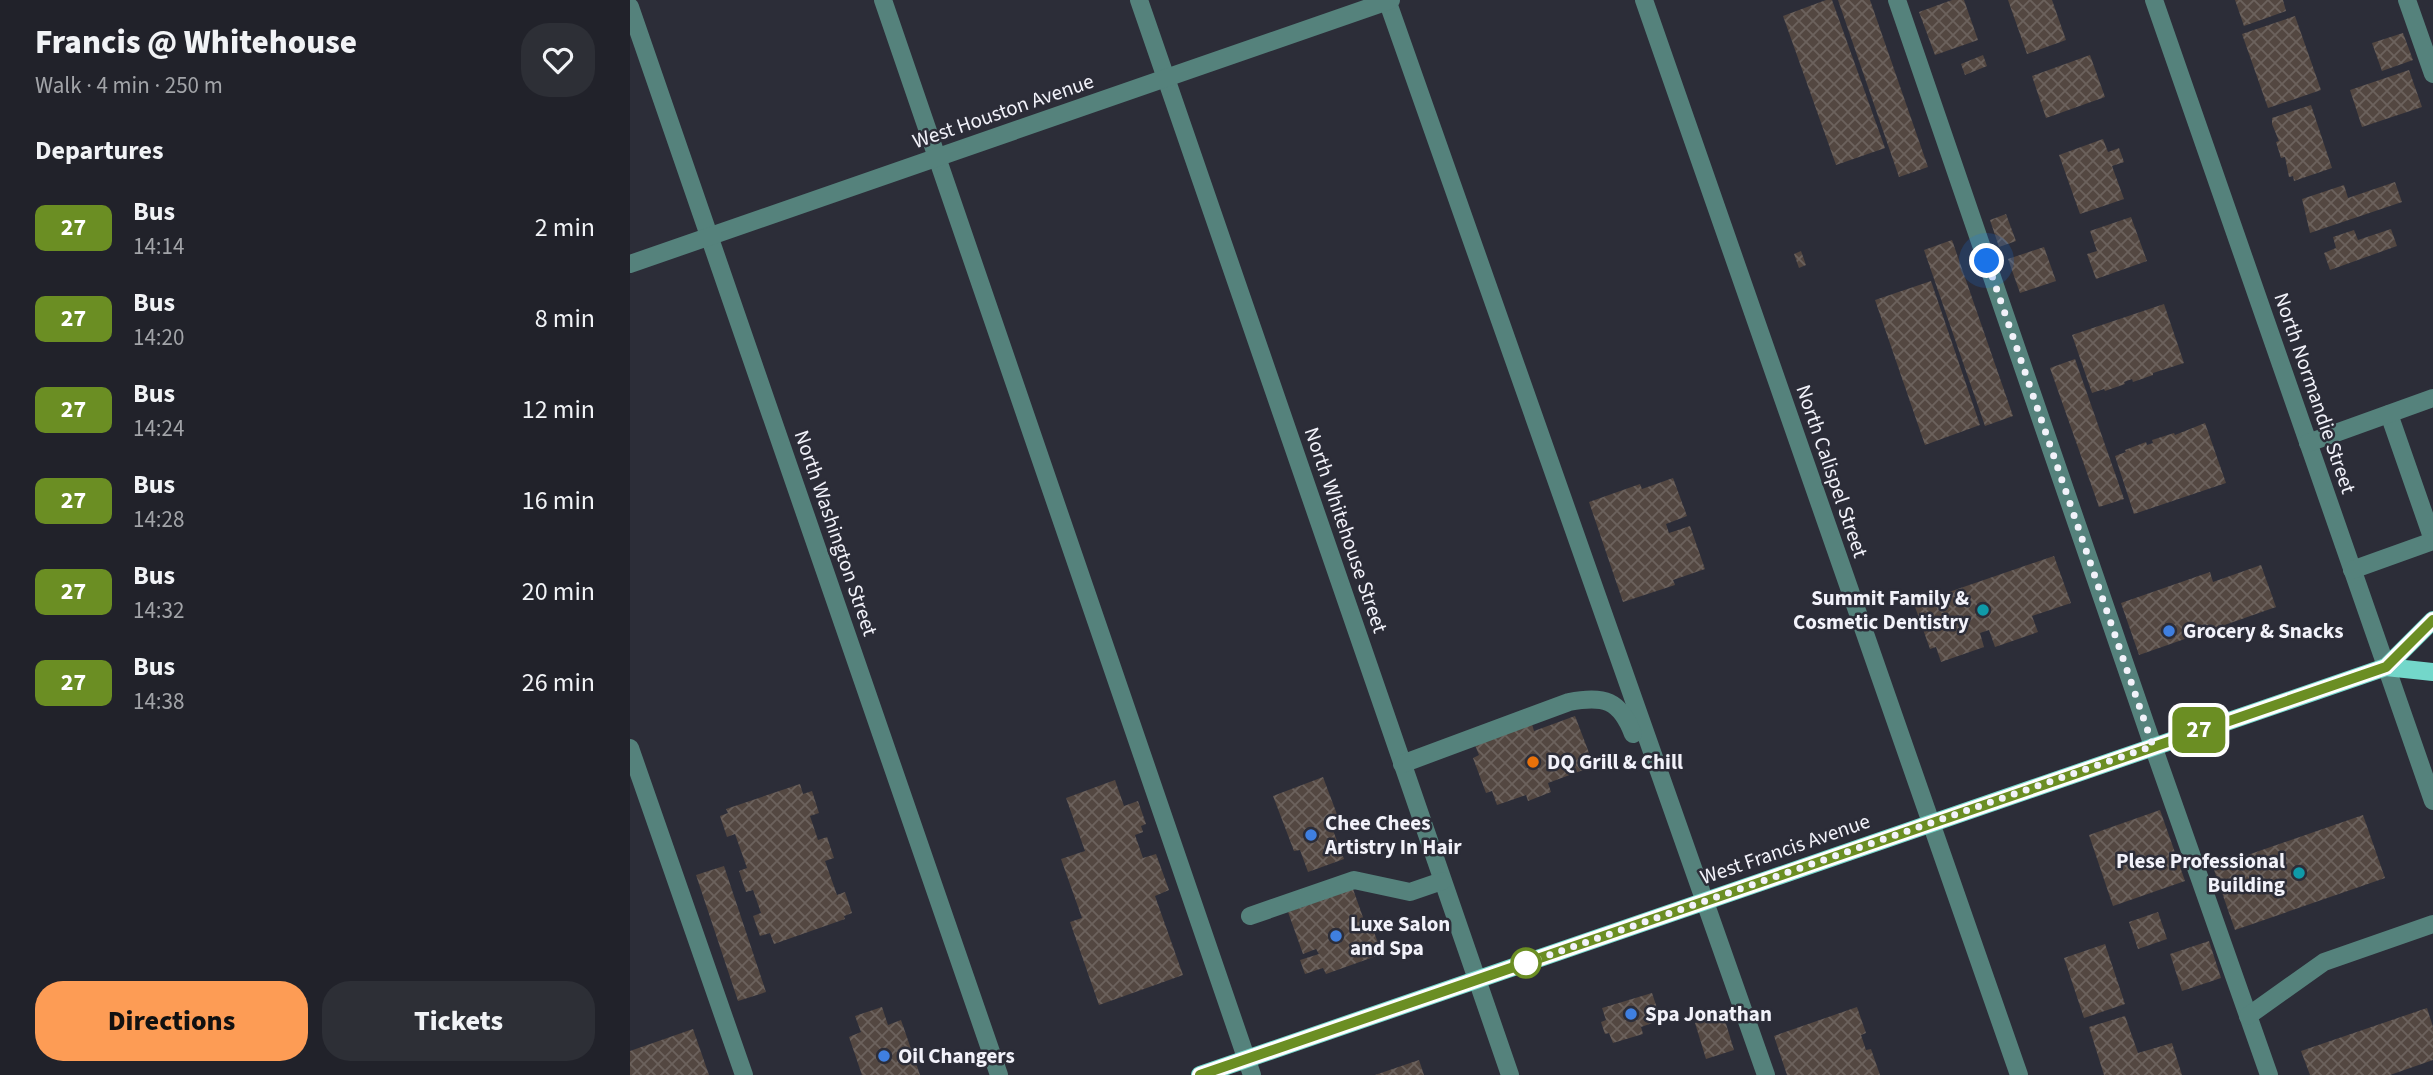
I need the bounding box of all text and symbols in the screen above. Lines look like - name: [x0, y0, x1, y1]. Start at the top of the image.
- text: Francis @ Whitehouse: [35, 19, 357, 66]
- button: heart: [521, 23, 595, 97]
- street label: West Houston Avenue: [908, 66, 1098, 156]
- text: Walk · 4 min · 250 m: [35, 69, 223, 102]
- text: Departures: [35, 132, 163, 169]
- text: Bus: [133, 193, 175, 230]
- text: 2 min: [535, 209, 595, 246]
- text: 27: [61, 210, 86, 245]
- text: 14:14: [133, 230, 184, 263]
- your location: [1969, 243, 2004, 278]
- text: Bus: [133, 284, 175, 321]
- street label: North Normandie Street: [2267, 288, 2363, 498]
- text: 8 min: [535, 300, 595, 337]
- text: 27: [61, 301, 86, 336]
- text: 14:20: [133, 321, 184, 354]
- text: Bus: [133, 375, 175, 412]
- street label: North Calispel Street: [1788, 380, 1876, 562]
- text: 12 min: [522, 391, 595, 428]
- text: 27: [61, 392, 86, 427]
- text: 14:24: [133, 412, 184, 445]
- street label: North Whitehouse Street: [1297, 423, 1395, 637]
- street label: North Washington Street: [787, 426, 885, 640]
- text: Bus: [133, 466, 175, 503]
- text: 16 min: [522, 482, 595, 519]
- text: 27: [61, 483, 86, 518]
- text: 14:28: [133, 503, 184, 536]
- text: Bus: [133, 557, 175, 594]
- text: 20 min: [522, 573, 595, 610]
- text: 27: [61, 574, 86, 609]
- place label: Summit Family & Cosmetic Dentistry: [1793, 583, 1969, 637]
- text: 14:32: [133, 594, 184, 627]
- marker: Summit Family & Cosmetic Dentistry: [1975, 602, 1991, 618]
- place label: Grocery & Snacks: [2183, 616, 2344, 646]
- marker: Grocery & Snacks: [2161, 623, 2177, 639]
- text: Bus: [133, 648, 175, 685]
- text: 26 min: [522, 664, 595, 701]
- text: 27: [61, 665, 86, 700]
- text: 14:38: [133, 685, 184, 718]
- line badge: 27: [2168, 707, 2230, 753]
- text: 27: [2186, 712, 2212, 747]
- place label: DQ Grill & Chill: [1547, 747, 1683, 777]
- marker: DQ Grill & Chill: [1525, 754, 1541, 770]
- street label: West Francis Avenue: [1696, 806, 1874, 892]
- place label: Chee Chees Artistry In Hair: [1324, 808, 1462, 862]
- marker: Chee Chees Artistry In Hair: [1303, 827, 1319, 843]
- place label: Plese Professional Building: [2116, 846, 2285, 900]
- marker: Plese Professional Building: [2291, 865, 2307, 881]
- place label: Luxe Salon and Spa: [1350, 909, 1450, 963]
- marker: Luxe Salon and Spa: [1328, 928, 1344, 944]
- unlabelled marker: [1511, 948, 1541, 978]
- button: Directions: [35, 981, 308, 1061]
- button: Tickets: [322, 981, 595, 1061]
- place label: Spa Jonathan: [1645, 999, 1772, 1029]
- marker: Spa Jonathan: [1623, 1006, 1639, 1022]
- place label: Oil Changers: [898, 1041, 1015, 1071]
- marker: Oil Changers: [876, 1048, 892, 1064]

